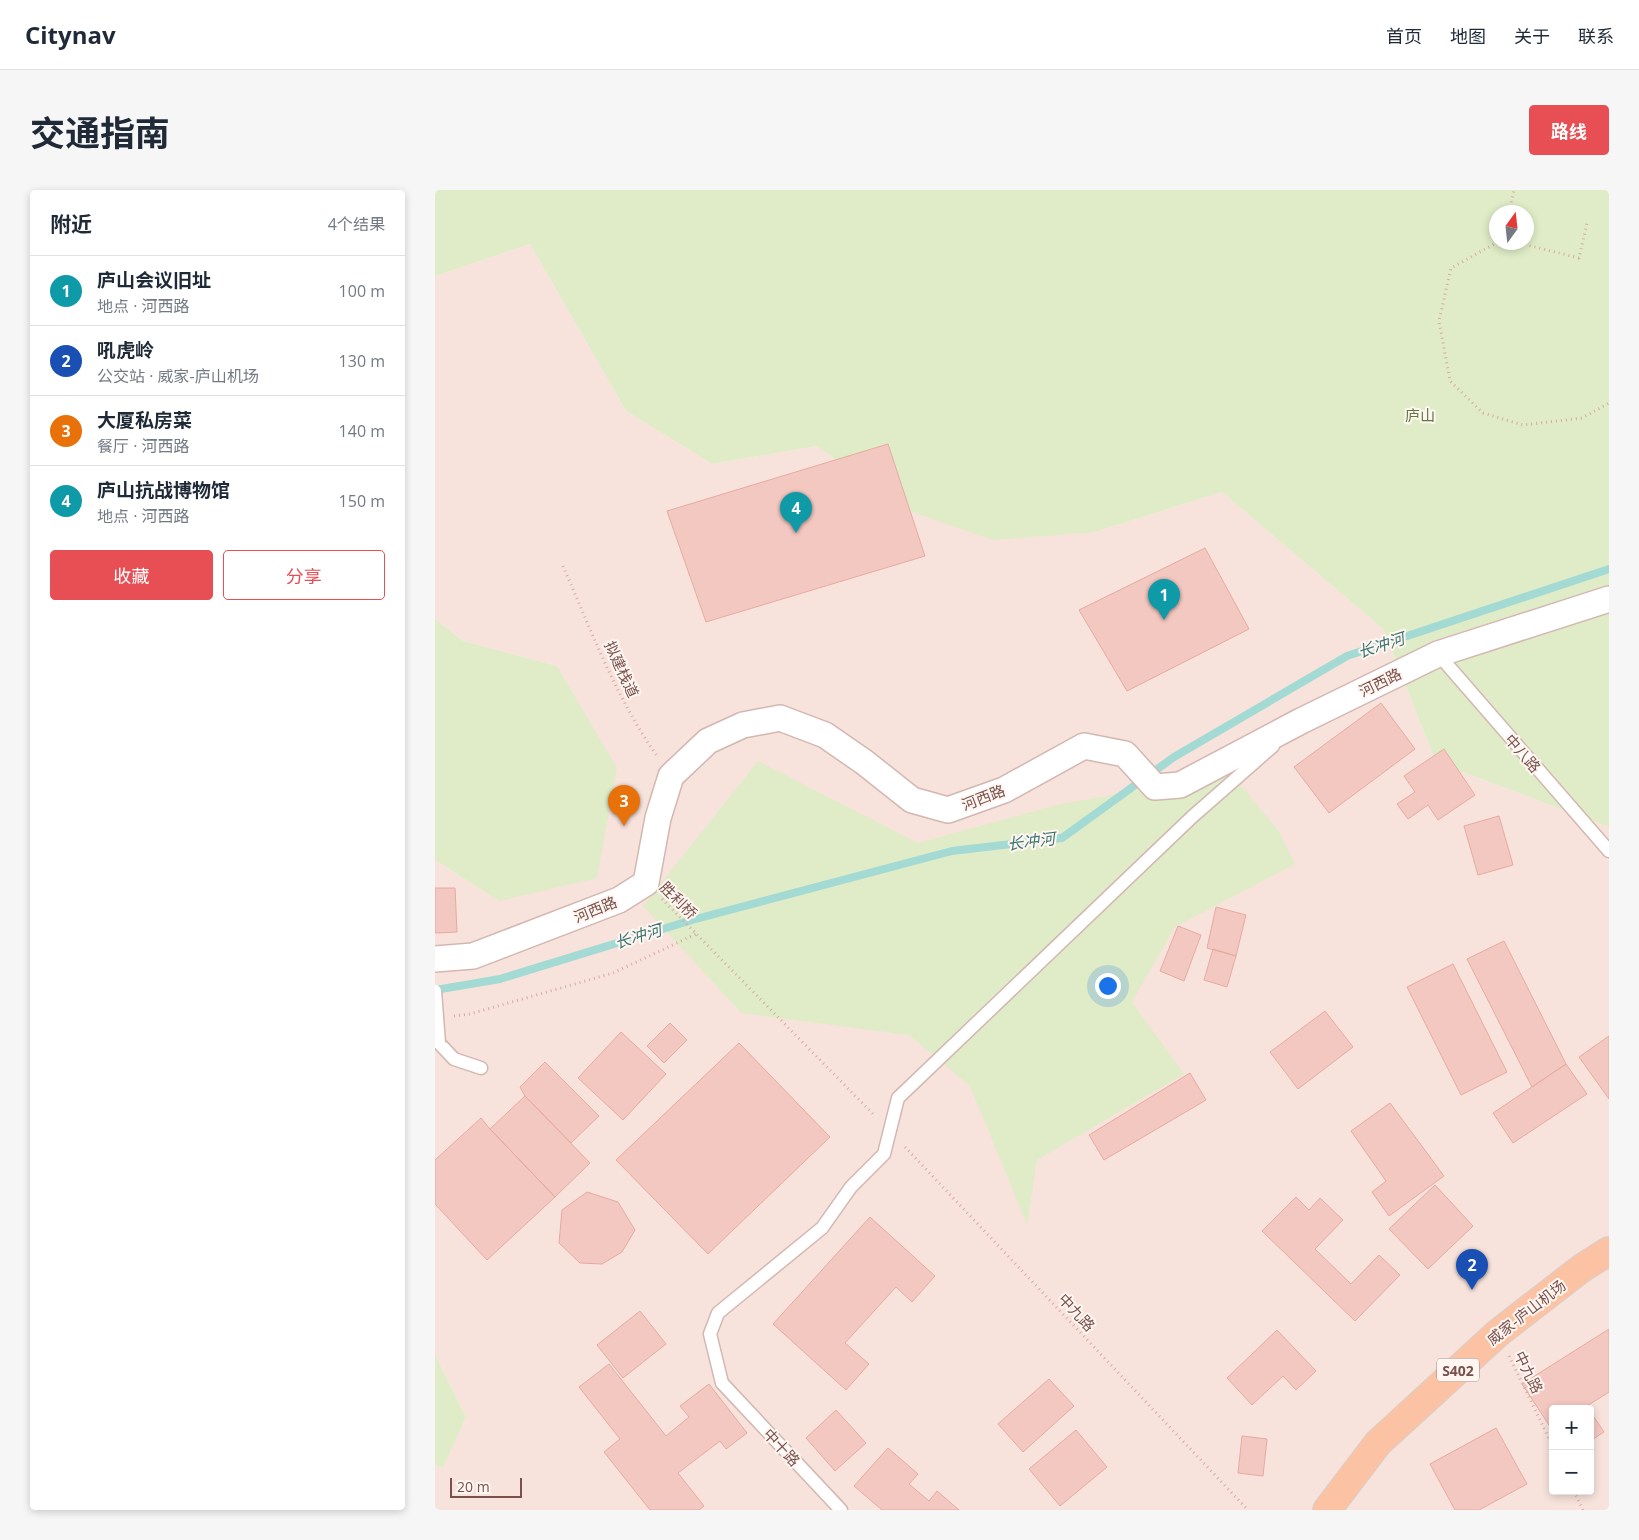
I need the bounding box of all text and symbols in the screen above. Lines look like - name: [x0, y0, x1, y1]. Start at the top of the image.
- text: Citynav: [25, 18, 116, 51]
- text: 首页: [1386, 24, 1422, 48]
- text: 地图: [1450, 24, 1486, 48]
- text: 关于: [1514, 24, 1550, 48]
- text: 联系: [1578, 24, 1614, 48]
- button: 路线: [1529, 105, 1609, 155]
- text: 交通指南: [30, 109, 170, 156]
- north arrow: [1489, 205, 1534, 250]
- text: 附近: [50, 210, 92, 238]
- text: 4个结果: [328, 213, 385, 235]
- text: 庐山会议旧址: [97, 267, 211, 293]
- text: 1: [61, 280, 71, 302]
- text: 100 m: [339, 280, 385, 302]
- text: 地点 · 河西路: [97, 295, 190, 317]
- text: 吼虎岭: [97, 337, 154, 363]
- text: 2: [61, 350, 71, 372]
- text: 130 m: [339, 350, 385, 372]
- text: 公交站 · 威家-庐山机场: [97, 365, 259, 387]
- park label: 庐山: [1405, 405, 1435, 425]
- text: 大厦私房菜: [97, 407, 192, 433]
- text: 3: [61, 420, 71, 442]
- text: 140 m: [339, 420, 385, 442]
- text: 餐厅 · 河西路: [97, 435, 190, 457]
- text: 庐山抗战博物馆: [97, 477, 230, 503]
- text: 4: [61, 490, 71, 512]
- text: 150 m: [339, 490, 385, 512]
- pin: 4: [780, 492, 812, 533]
- text: 地点 · 河西路: [97, 505, 190, 527]
- button: 收藏: [50, 550, 213, 600]
- button: 分享: [223, 550, 385, 600]
- pin: 1: [1148, 579, 1180, 620]
- water label: 长冲河: [1355, 626, 1410, 663]
- street label: 拟建栈道: [600, 638, 644, 700]
- street label: 河西路: [1355, 663, 1405, 701]
- street label: 中八路: [1501, 729, 1545, 777]
- street label: 河西路: [958, 780, 1008, 814]
- pin: 3: [608, 785, 640, 826]
- water label: 长冲河: [1006, 827, 1059, 855]
- street label: 胜利桥: [656, 877, 702, 923]
- street label: 河西路: [570, 891, 620, 927]
- water label: 长冲河: [612, 918, 667, 954]
- your location: [1095, 973, 1121, 999]
- pin: 2: [1456, 1249, 1488, 1290]
- street label: 威家-庐山机场: [1482, 1275, 1570, 1349]
- street label: 中九路: [1054, 1289, 1100, 1335]
- street label: 中九路: [1510, 1347, 1548, 1397]
- road number: S402: [1437, 1358, 1479, 1382]
- map controls: [1549, 1405, 1594, 1495]
- button: +: [1549, 1405, 1594, 1450]
- street label: 中十路: [759, 1424, 805, 1470]
- button: −: [1549, 1450, 1594, 1495]
- scale bar: [450, 1475, 523, 1498]
- text: 20 m: [457, 1477, 490, 1496]

